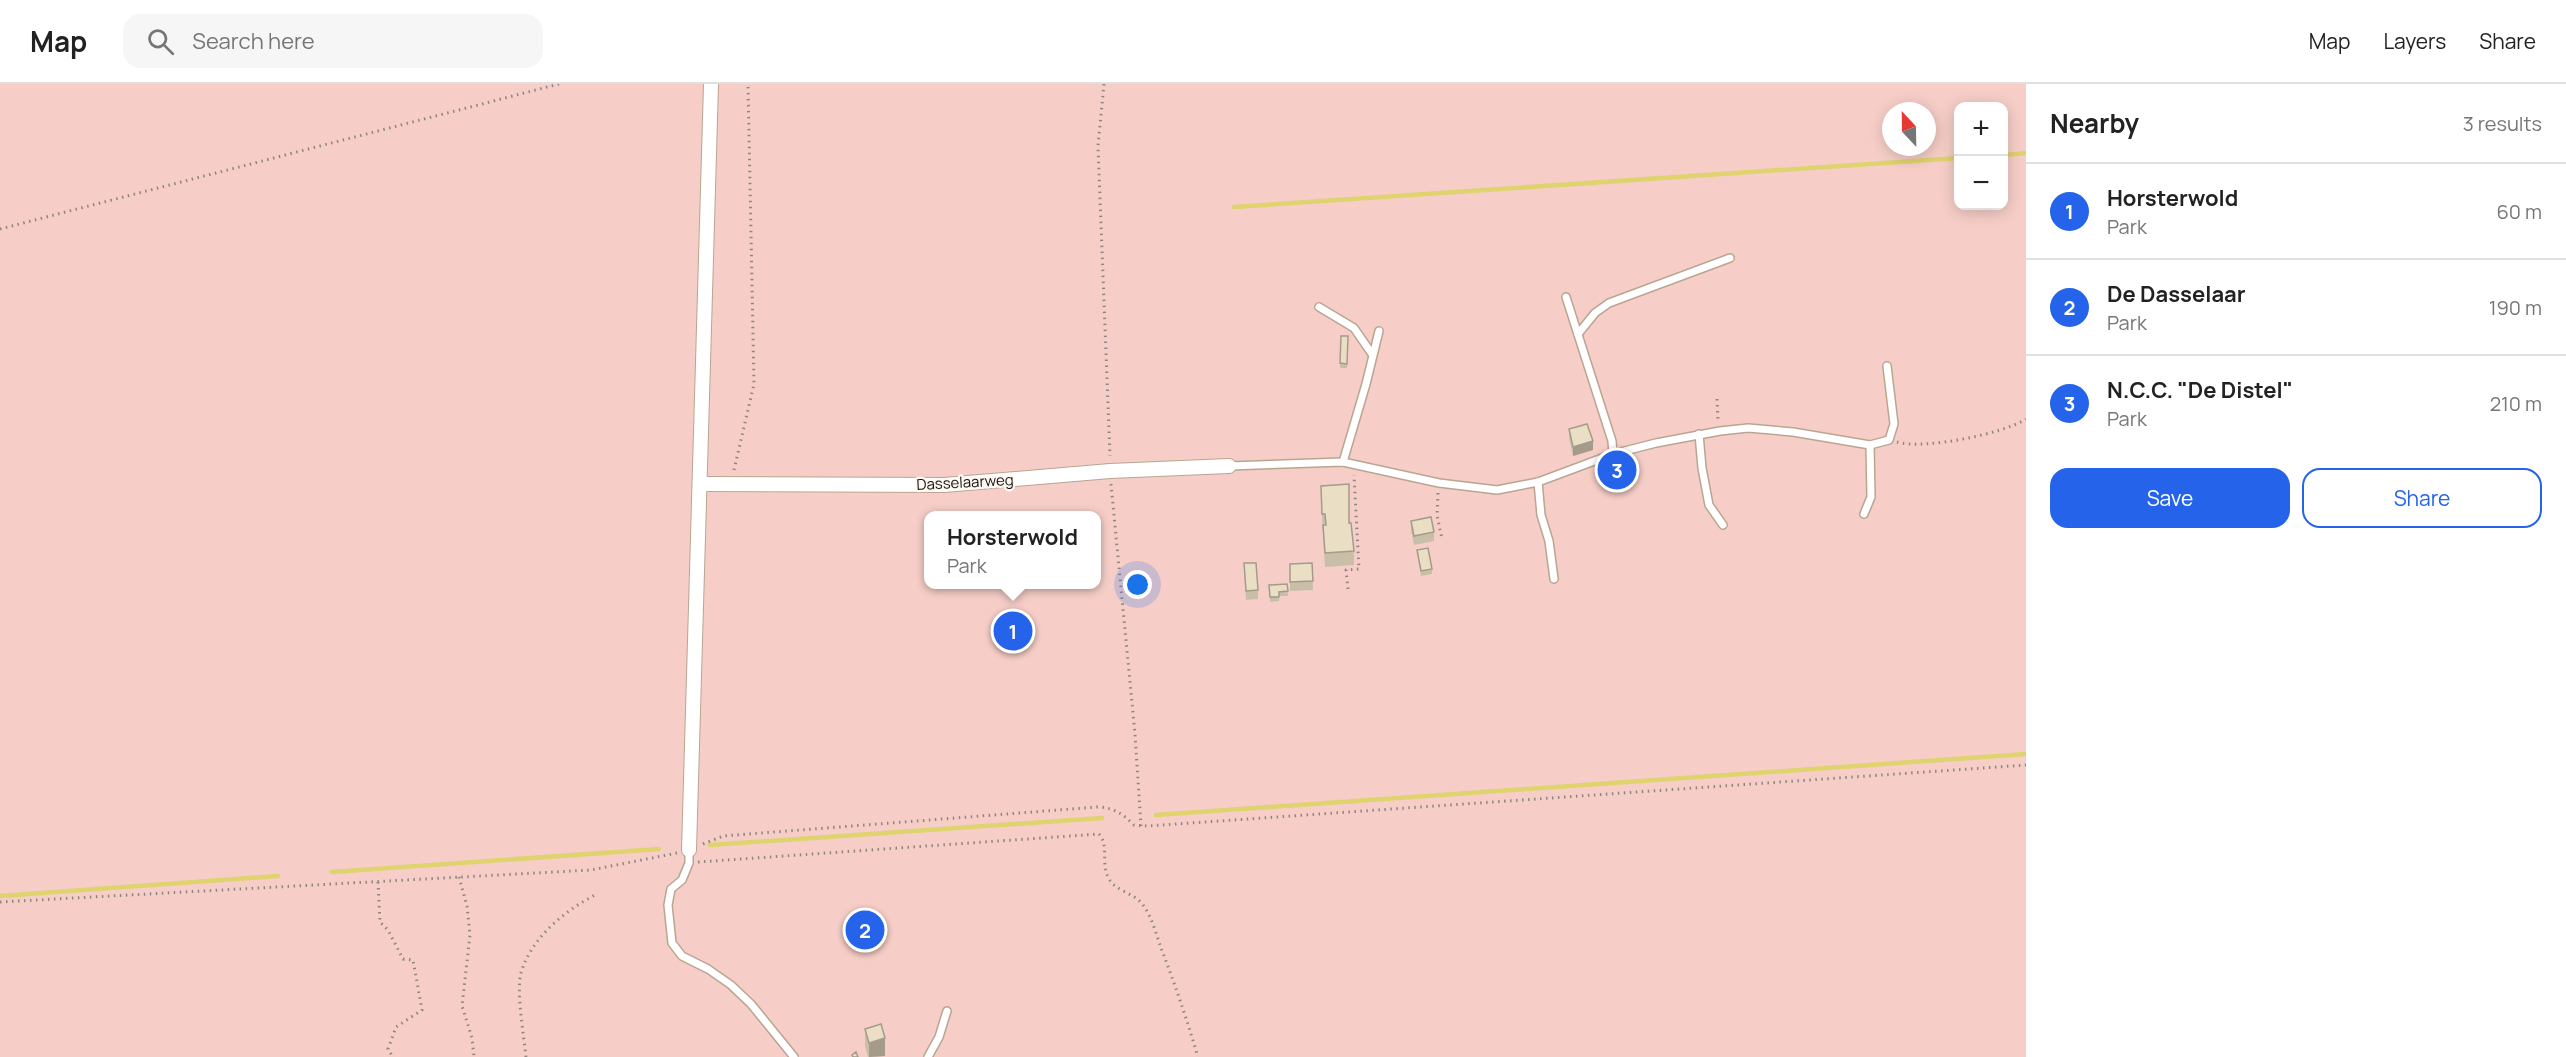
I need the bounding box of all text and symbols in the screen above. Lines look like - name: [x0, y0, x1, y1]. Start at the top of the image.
- search box: [123, 14, 543, 68]
- text: Map: [30, 22, 87, 60]
- icon: search: [144, 25, 177, 58]
- text: Search here: [192, 26, 315, 56]
- text: Map: [2309, 27, 2350, 55]
- text: Layers: [2383, 27, 2446, 55]
- text: Share: [2479, 27, 2536, 55]
- north arrow: [1882, 102, 1936, 156]
- map controls: [1954, 102, 2008, 210]
- button: +: [1954, 102, 2008, 156]
- text: Nearby: [2050, 105, 2139, 141]
- text: 3 results: [2463, 110, 2542, 137]
- button: −: [1954, 156, 2008, 210]
- text: Horsterwold: [2107, 183, 2238, 213]
- text: 1: [2065, 198, 2074, 225]
- text: 60 m: [2496, 198, 2542, 225]
- text: Park: [2107, 213, 2147, 240]
- text: De Dasselaar: [2107, 279, 2246, 309]
- text: 2: [2064, 294, 2075, 321]
- text: 190 m: [2489, 294, 2542, 321]
- text: Park: [2107, 309, 2147, 336]
- text: N.C.C. "De Distel": [2107, 375, 2293, 405]
- text: 3: [2064, 390, 2075, 417]
- text: 210 m: [2490, 390, 2542, 417]
- text: Park: [2107, 405, 2147, 432]
- pin: 3: [1598, 448, 1636, 492]
- button: Save: [2050, 468, 2290, 528]
- button: Share: [2302, 468, 2542, 528]
- street label: Dasselaarweg: [916, 469, 1014, 495]
- popup: [924, 511, 1101, 589]
- text: Horsterwold: [947, 522, 1078, 552]
- text: Park: [947, 552, 987, 579]
- your location: [1123, 570, 1152, 599]
- pin: 1: [994, 608, 1032, 654]
- pin: 2: [846, 908, 884, 952]

